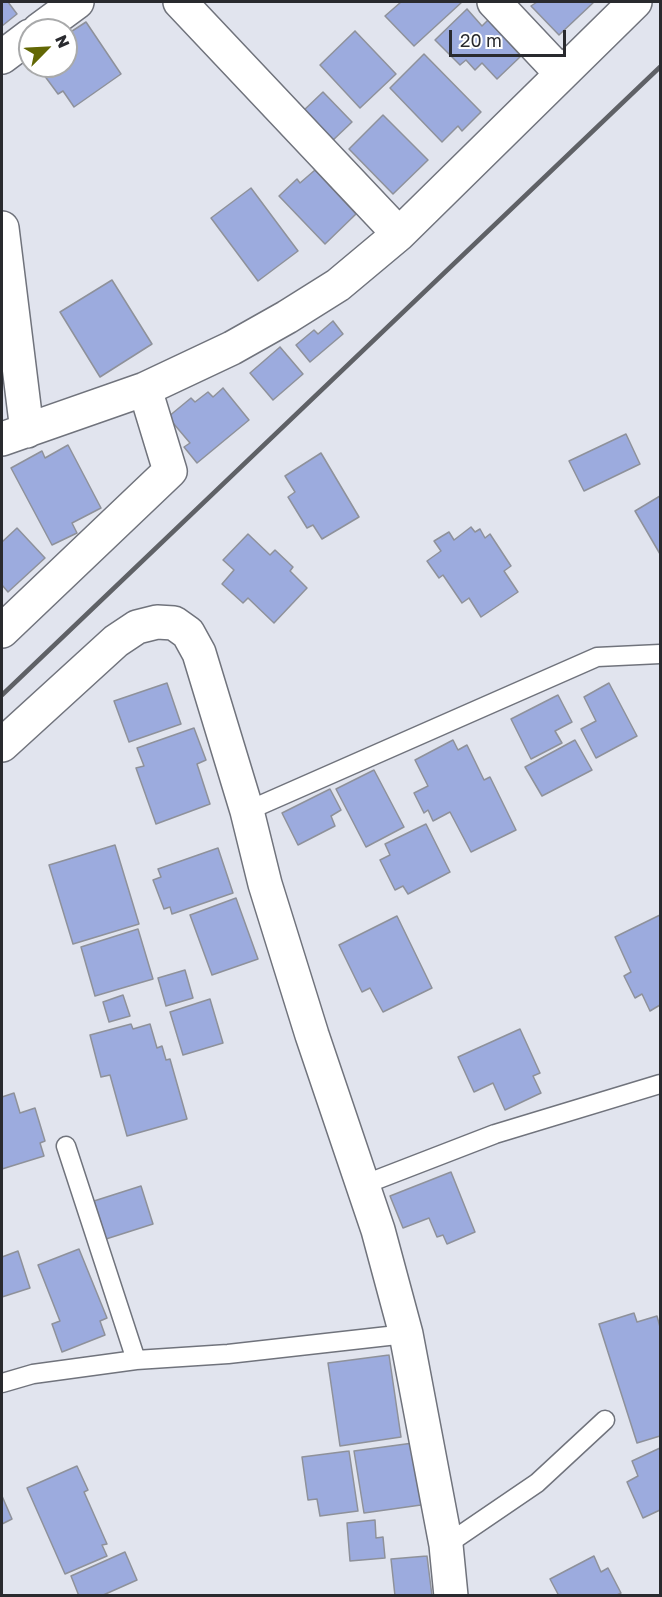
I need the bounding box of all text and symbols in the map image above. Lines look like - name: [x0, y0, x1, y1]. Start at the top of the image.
- north arrow: [18, 18, 78, 78]
- scale bar: [452, 18, 569, 56]
- text: 20 m: [460, 29, 502, 51]
- text: N: [51, 32, 74, 51]

